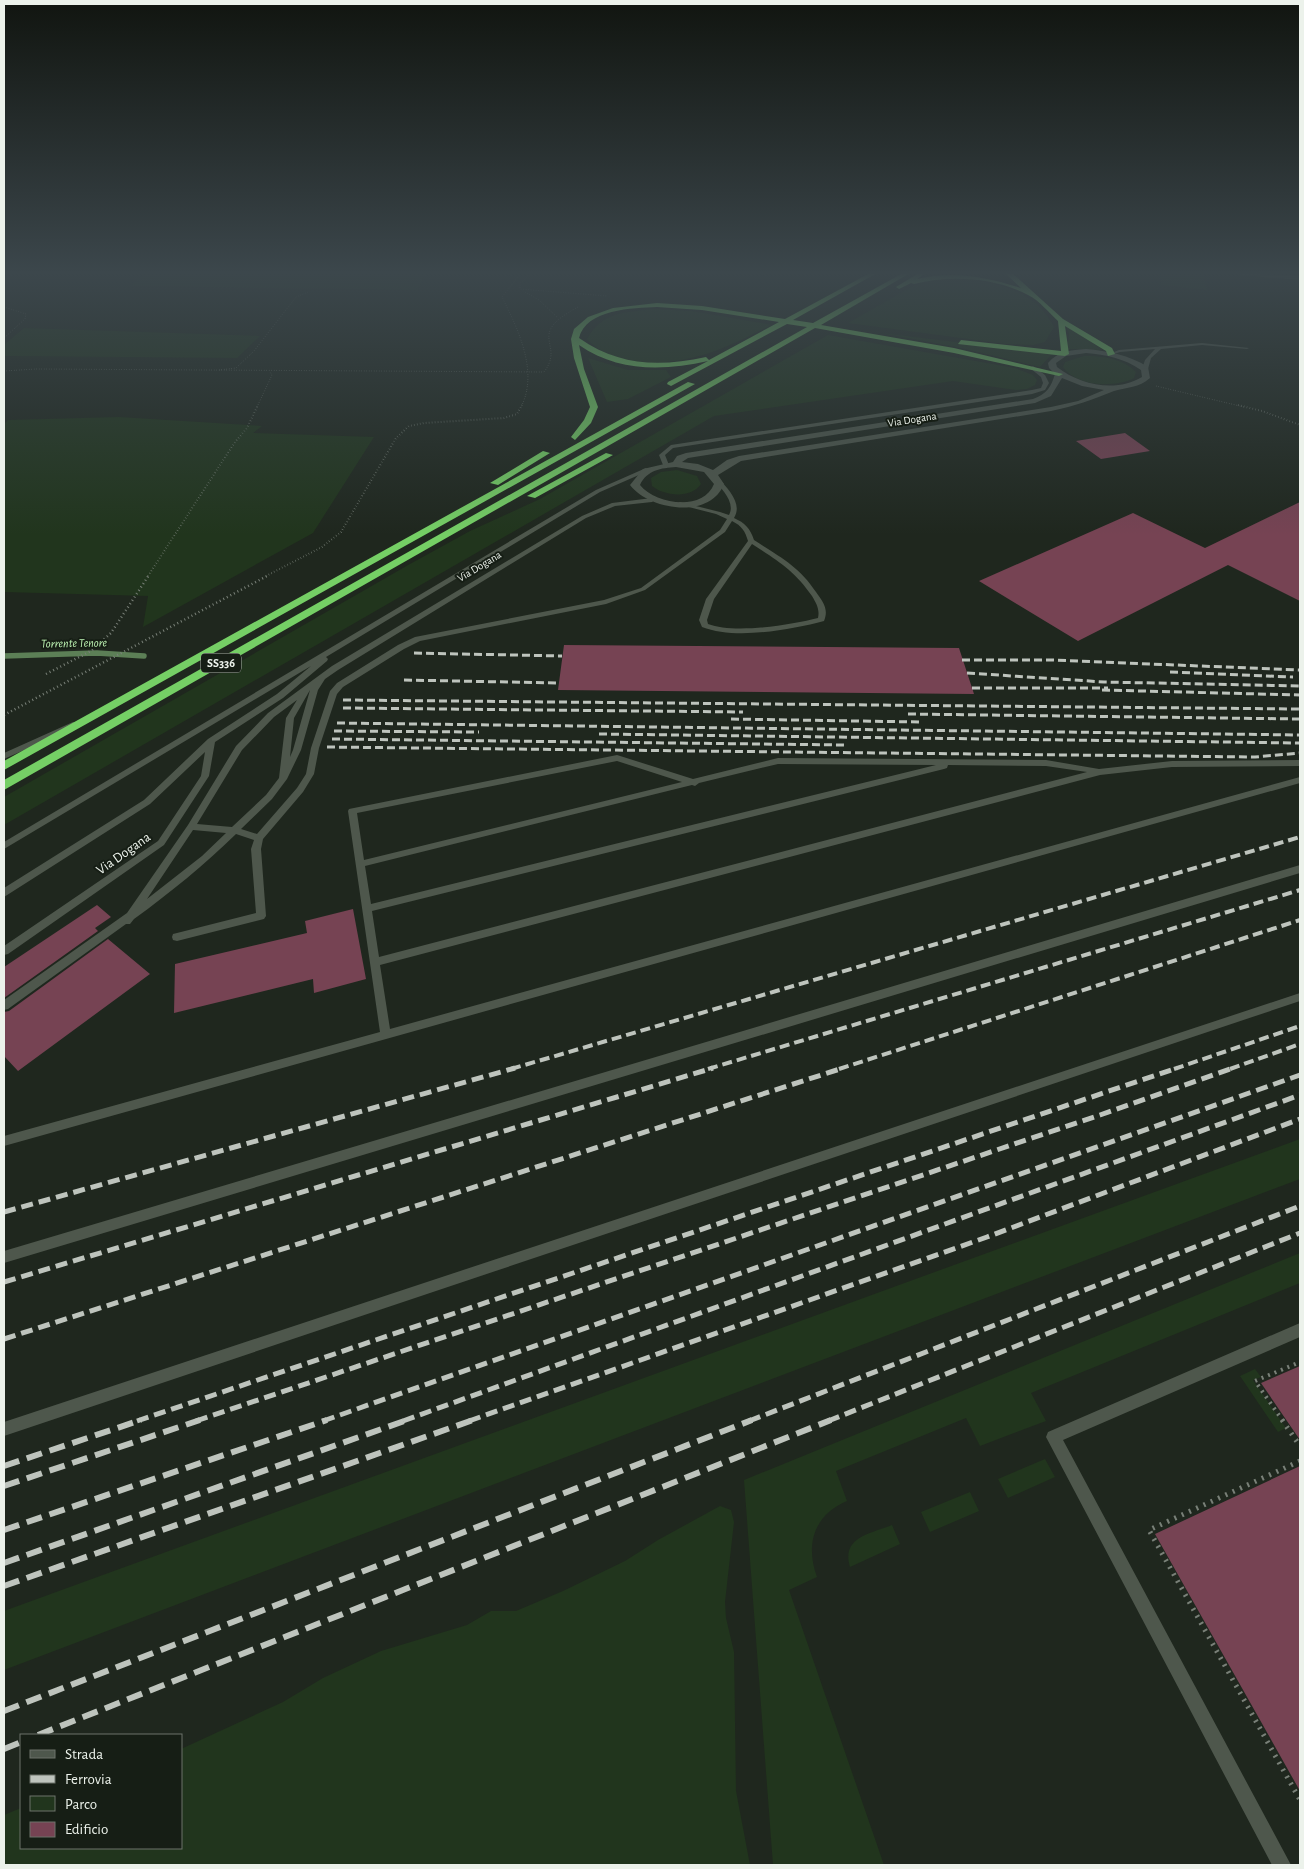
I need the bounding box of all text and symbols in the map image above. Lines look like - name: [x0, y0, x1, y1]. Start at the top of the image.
- street label: Via Dogana: [887, 410, 937, 429]
- street label: Via Dogana: [455, 549, 503, 584]
- water label: Torrente Tenore: [41, 636, 108, 650]
- road number: SS336: [201, 654, 241, 672]
- street label: Via Dogana: [94, 830, 154, 878]
- legend: [20, 1734, 182, 1849]
- text: Strada: [65, 1747, 103, 1762]
- text: Ferrovia: [65, 1772, 112, 1787]
- text: Parco: [65, 1797, 97, 1812]
- text: Edificio: [65, 1822, 108, 1837]

